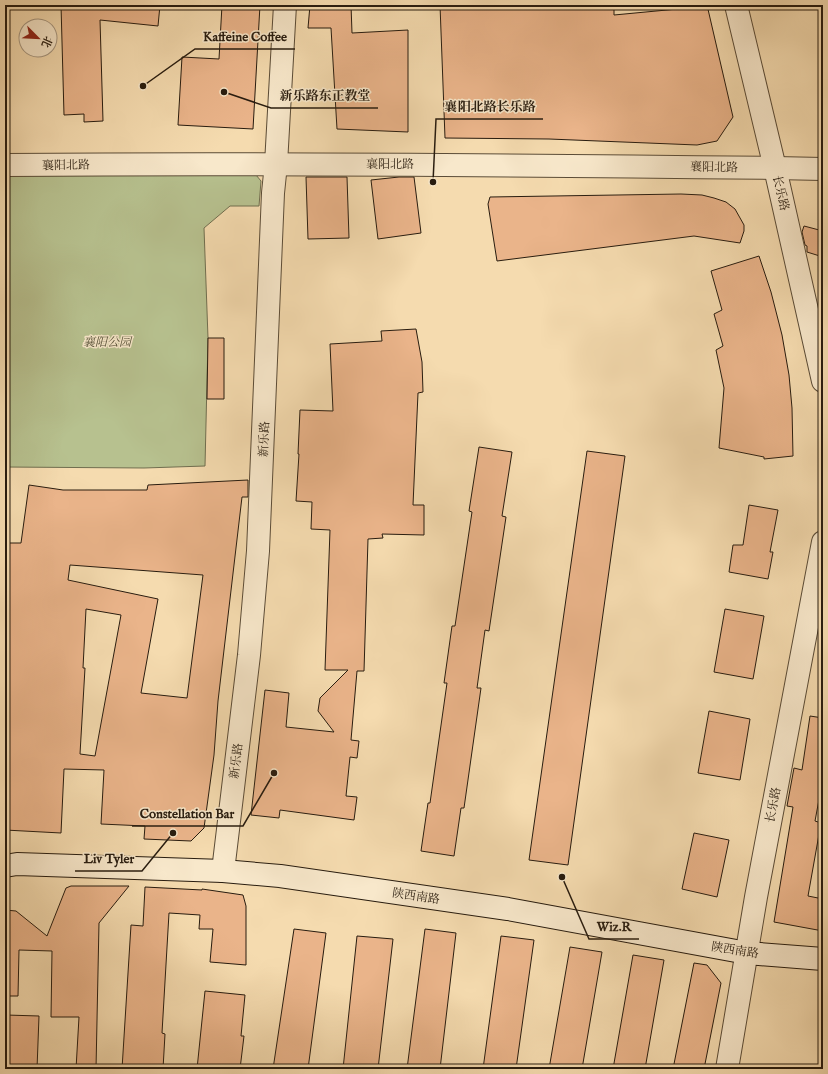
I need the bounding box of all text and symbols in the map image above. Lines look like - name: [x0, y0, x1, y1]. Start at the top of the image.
- north arrow: [18, 18, 58, 58]
- callout: Kaffeine Coffee: [195, 24, 295, 49]
- text: Kaffeine Coffee: [203, 29, 287, 46]
- text: 北: [38, 34, 55, 50]
- callout: 新乐路东正教堂: [271, 83, 378, 108]
- text: 新乐路东正教堂: [279, 88, 371, 105]
- callout: 襄阳北路长乐路: [436, 94, 543, 119]
- text: 襄阳北路长乐路: [444, 99, 536, 116]
- street label: 襄阳北路: [366, 157, 414, 172]
- street label: 襄阳北路: [42, 158, 90, 173]
- street label: 襄阳北路: [690, 160, 738, 175]
- street label: 长乐路: [769, 174, 792, 212]
- park label: 襄阳公园: [83, 335, 133, 350]
- street label: 新乐路: [256, 421, 273, 457]
- street label: 新乐路: [227, 742, 246, 780]
- street label: 长乐路: [763, 786, 784, 824]
- callout: Constellation Bar: [132, 801, 243, 826]
- text: Constellation Bar: [140, 806, 234, 823]
- callout: Liv Tyler: [75, 846, 142, 871]
- text: Liv Tyler: [83, 851, 135, 868]
- street label: 陕西南路: [391, 886, 441, 907]
- callout: Wiz.R: [589, 914, 639, 939]
- text: Wiz.R: [596, 919, 632, 936]
- street label: 陕西南路: [710, 939, 760, 962]

